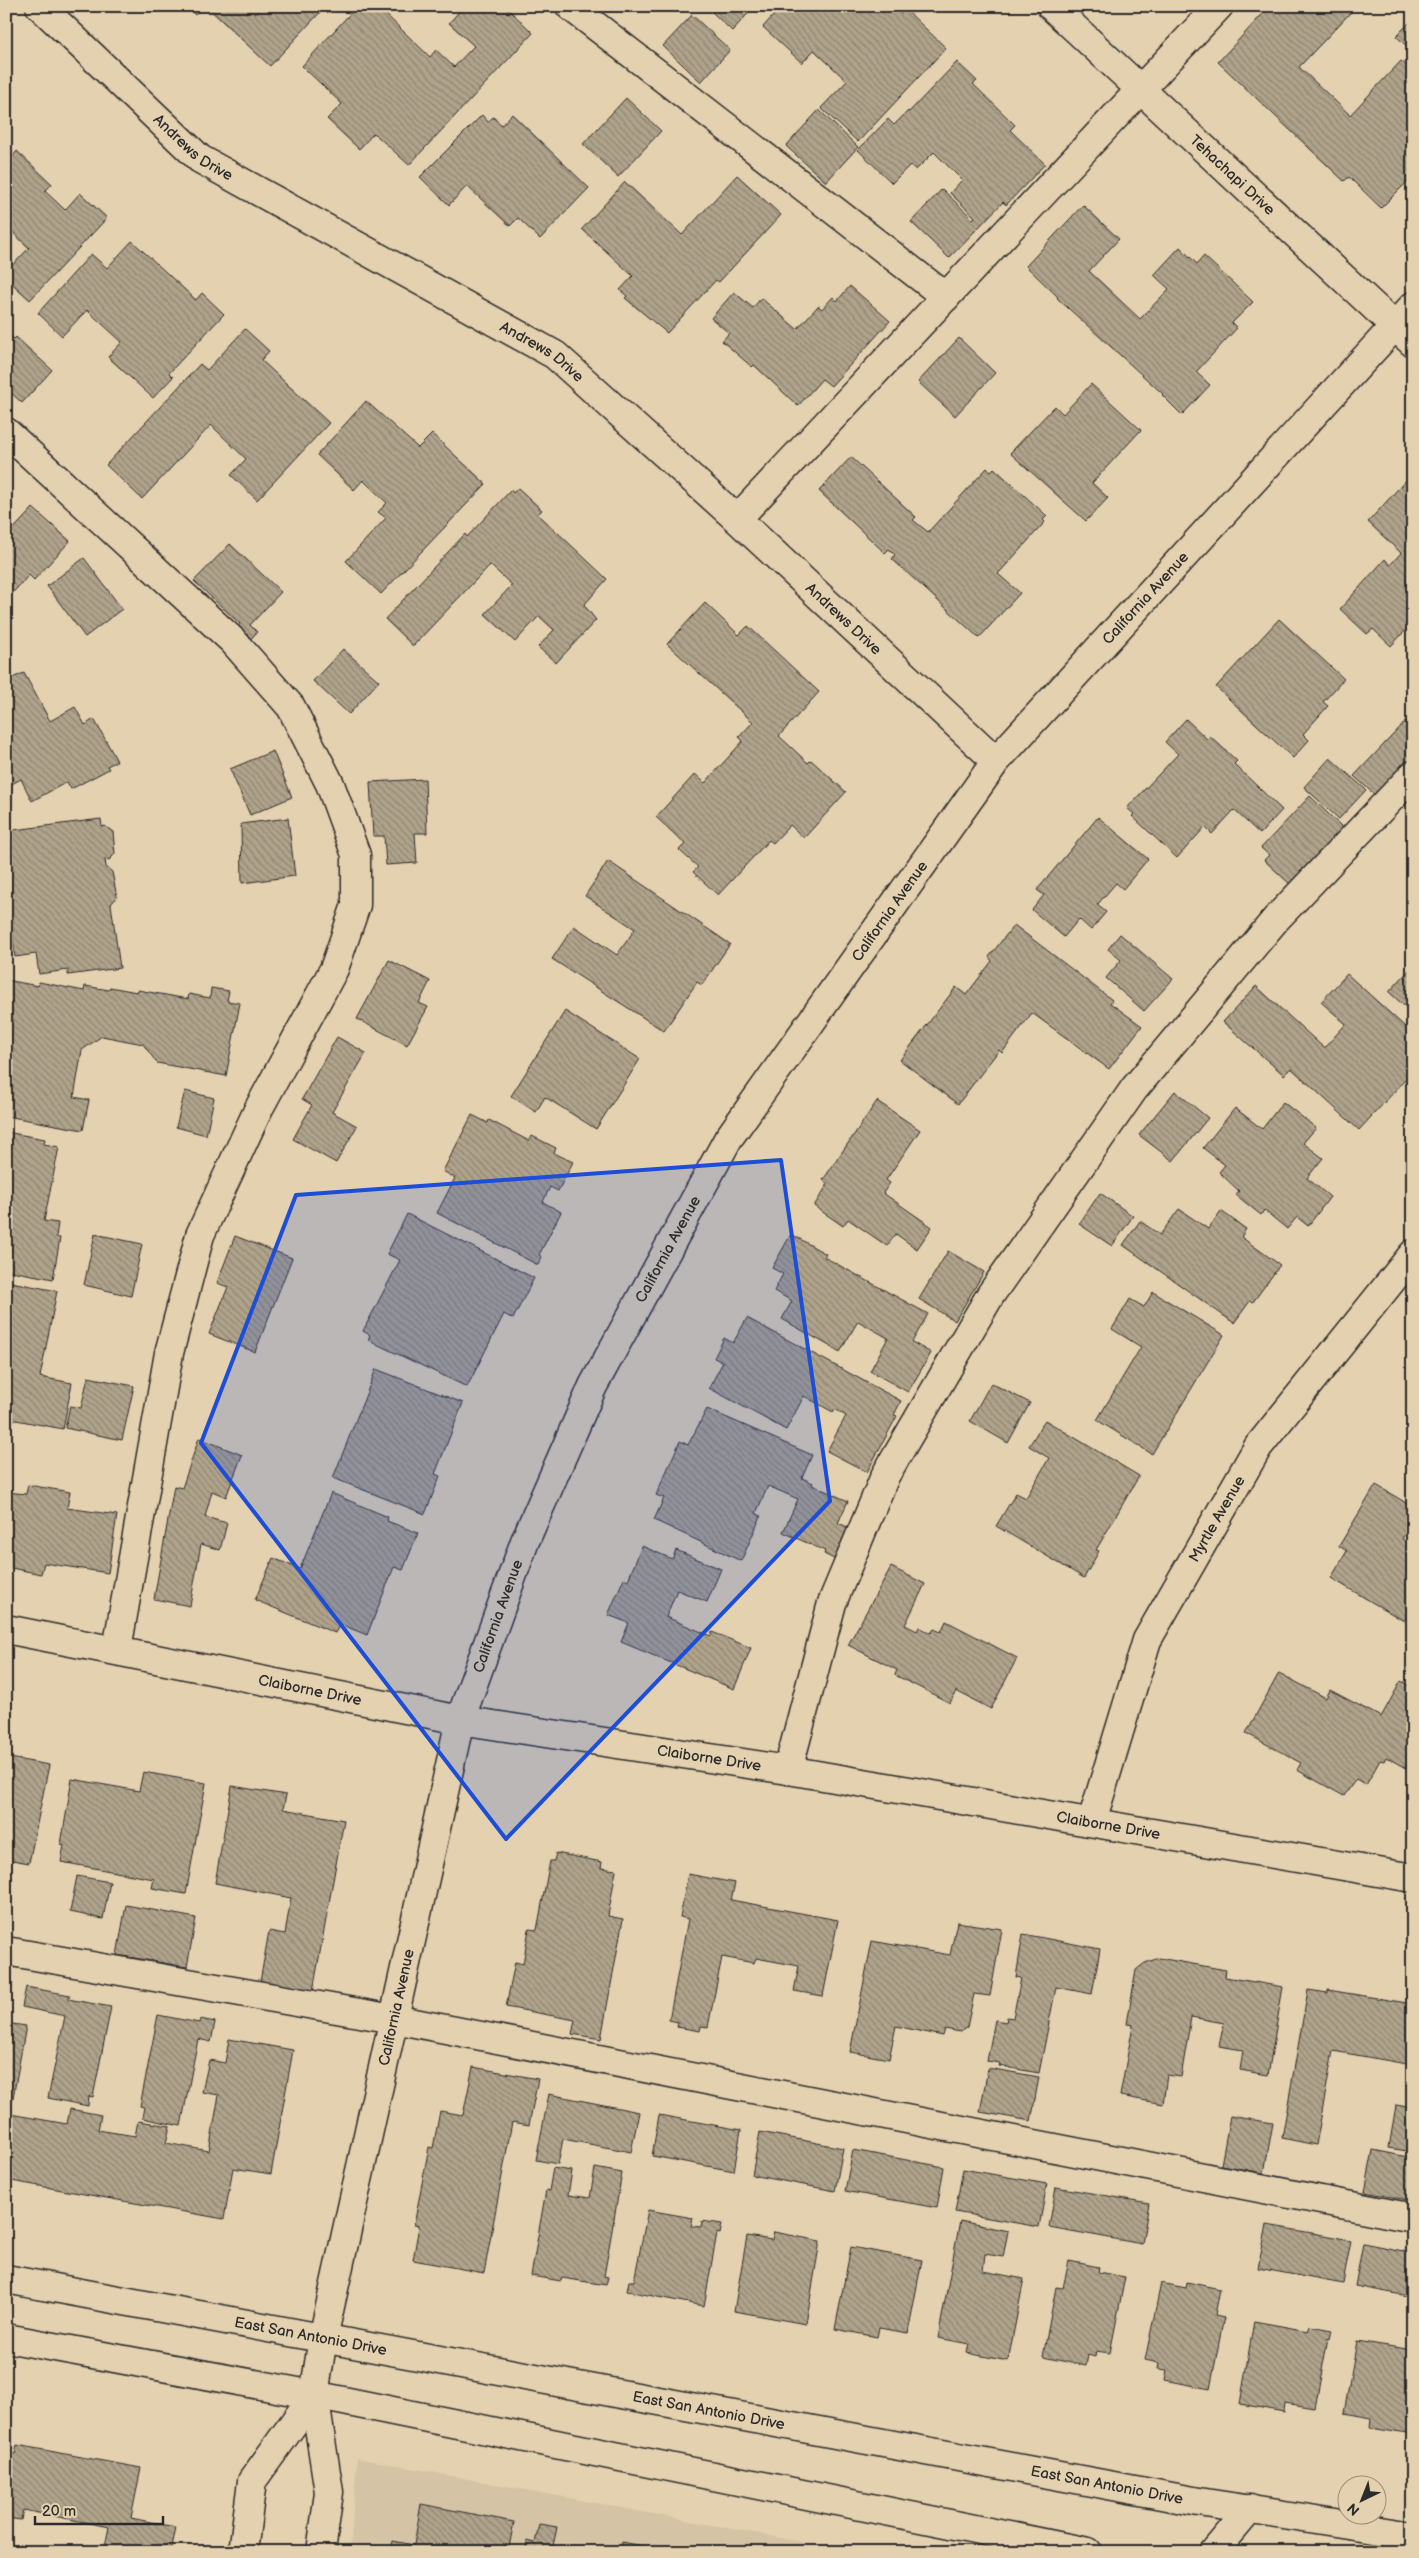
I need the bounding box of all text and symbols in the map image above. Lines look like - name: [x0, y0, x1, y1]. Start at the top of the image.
- street label: Andrews Drive: [149, 110, 236, 185]
- street label: Tehachapi Drive: [1186, 131, 1279, 219]
- street label: Andrews Drive: [497, 317, 588, 386]
- street label: California Avenue: [1098, 548, 1193, 648]
- street label: Andrews Drive: [802, 579, 886, 659]
- street label: California Avenue: [847, 857, 932, 965]
- street label: California Avenue: [631, 1192, 705, 1306]
- street label: Myrtle Avenue: [1184, 1472, 1249, 1565]
- street label: California Avenue: [469, 1557, 527, 1675]
- street label: Claiborne Drive: [257, 1670, 363, 1710]
- street label: Claiborne Drive: [656, 1741, 763, 1775]
- street label: Claiborne Drive: [1055, 1807, 1162, 1844]
- street label: California Avenue: [374, 1947, 418, 2068]
- street label: East San Antonio Drive: [233, 2312, 389, 2360]
- street label: East San Antonio Drive: [631, 2387, 787, 2434]
- street label: East San Antonio Drive: [1029, 2461, 1185, 2508]
- north arrow: [1336, 2476, 1386, 2526]
- scale bar: [35, 2493, 162, 2525]
- text: N: [1344, 2499, 1363, 2519]
- text: 20 m: [42, 2502, 76, 2521]

